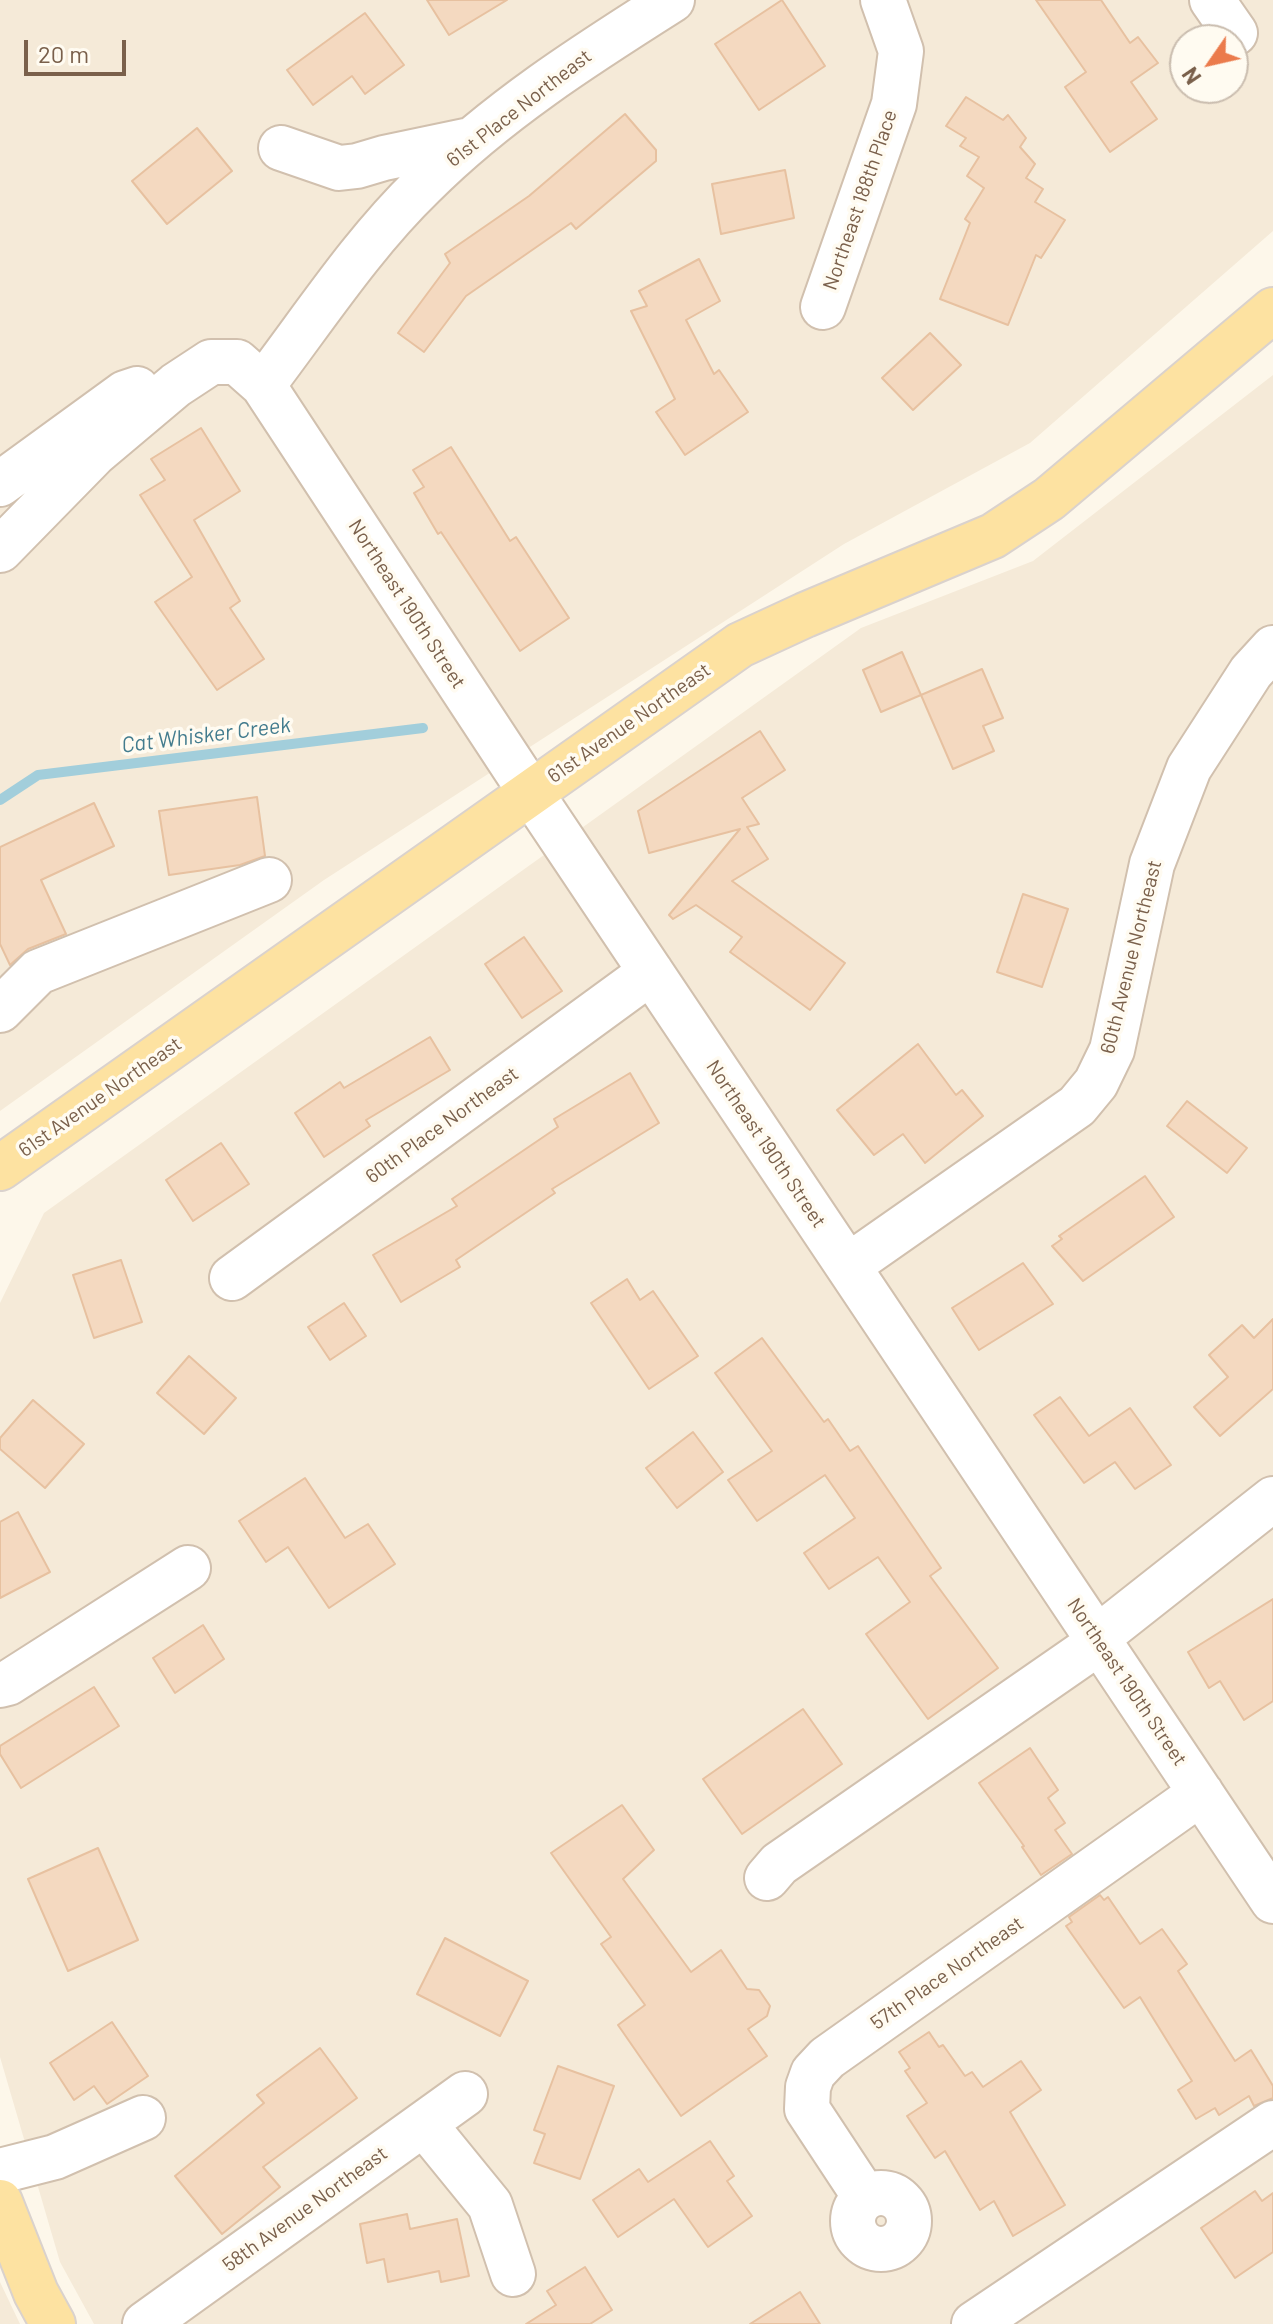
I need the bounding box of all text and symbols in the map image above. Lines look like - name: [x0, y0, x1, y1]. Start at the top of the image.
- scale bar: [28, 24, 130, 74]
- north arrow: [1169, 24, 1249, 104]
- text: 20 m: [38, 39, 89, 68]
- street label: 61st Place Northeast: [442, 44, 596, 172]
- text: N: [1176, 63, 1206, 90]
- street label: Northeast 188th Place: [818, 107, 902, 293]
- street label: Northeast 190th Street: [343, 515, 471, 693]
- street label: 61st Avenue Northeast: [543, 658, 715, 788]
- water label: Cat Whisker Creek: [120, 712, 292, 758]
- street label: 60th Avenue Northeast: [1095, 858, 1167, 1056]
- street label: 61st Avenue Northeast: [14, 1032, 186, 1162]
- street label: Northeast 190th Street: [701, 1056, 831, 1232]
- street label: 60th Place Northeast: [361, 1062, 523, 1188]
- street label: Northeast 190th Street: [1062, 1594, 1192, 1770]
- street label: 57th Place Northeast: [866, 1911, 1028, 2035]
- street label: 58th Avenue Northeast: [218, 2141, 392, 2277]

